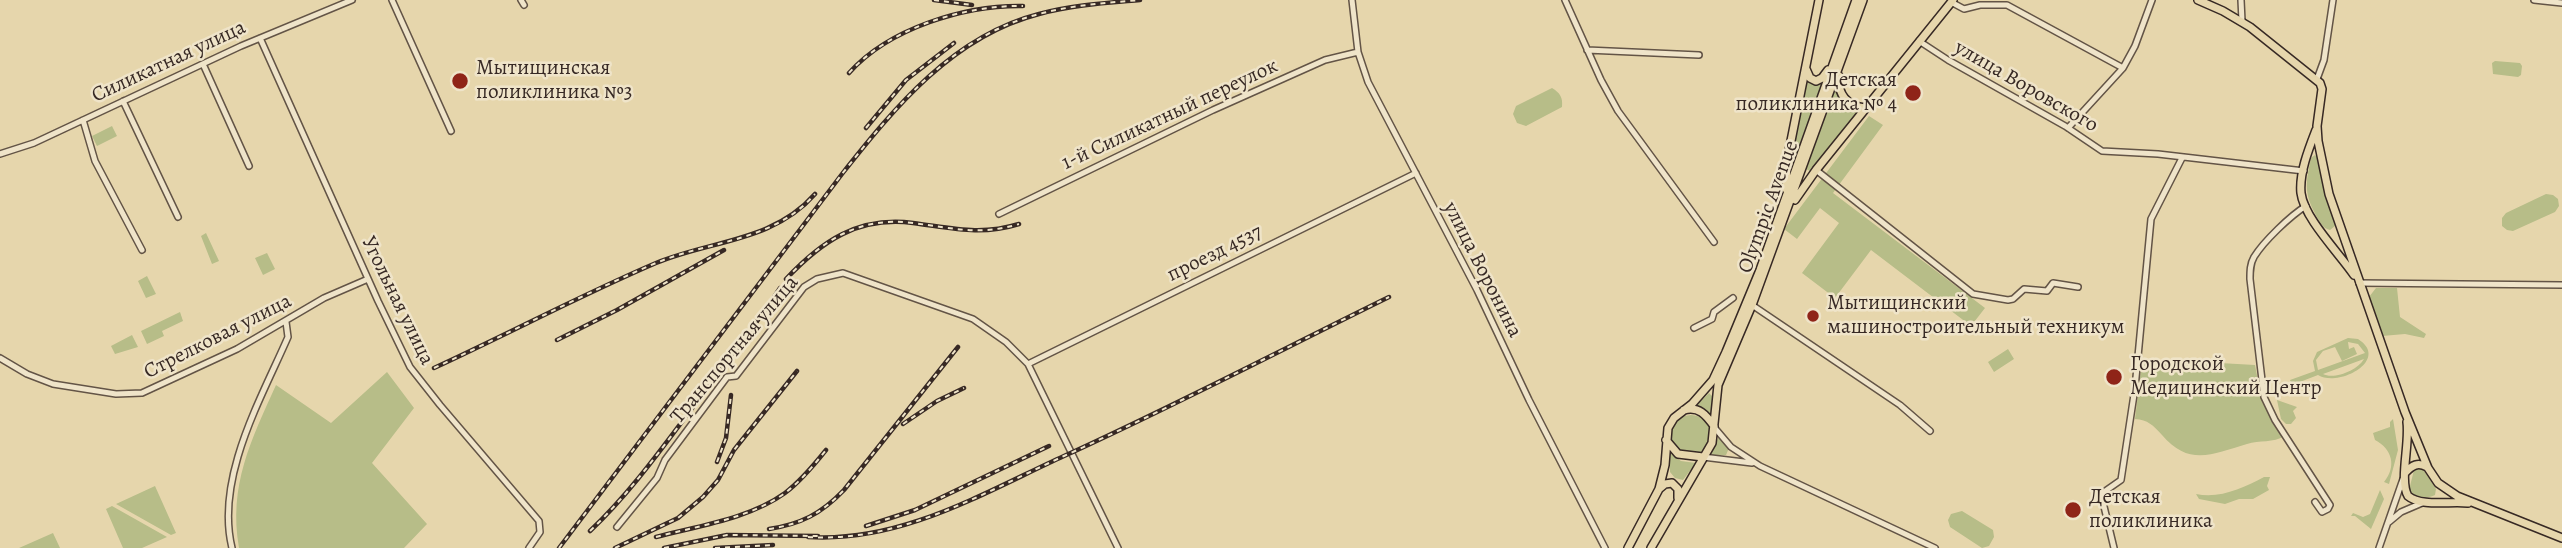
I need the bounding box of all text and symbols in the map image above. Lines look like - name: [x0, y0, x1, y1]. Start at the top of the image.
- street label: Силикатная улица: [88, 15, 250, 109]
- street label: улица Воровского: [1950, 36, 2102, 138]
- street label: 1-й Силикатный переулок: [1058, 54, 1282, 176]
- place label: Мытищинская поликлиника №3: [476, 56, 633, 106]
- place label: Детская поликлиника № 4: [1736, 68, 1897, 118]
- marker: Мытищинская поликлиника №3: [450, 71, 470, 91]
- marker: Детская поликлиника № 4: [1903, 83, 1923, 103]
- street label: Olympic Avenue: [1733, 137, 1805, 277]
- street label: улица Воронина: [1437, 198, 1527, 342]
- street label: проезд 4537: [1163, 220, 1267, 288]
- street label: Угольная улица: [355, 233, 439, 369]
- street label: Транспортная улица: [666, 271, 804, 429]
- street label: Стрелковая улица: [140, 289, 296, 385]
- place label: Мытищинский машиностроительный техникум: [1827, 291, 2124, 341]
- marker: Мытищинский машиностроительный техникум: [1805, 308, 1821, 324]
- place label: Городской Медицинский Центр: [2130, 352, 2322, 402]
- marker: Городской Медицинский Центр: [2104, 367, 2124, 387]
- place label: Детская поликлиника: [2089, 485, 2213, 535]
- marker: Детская поликлиника: [2063, 500, 2083, 520]

